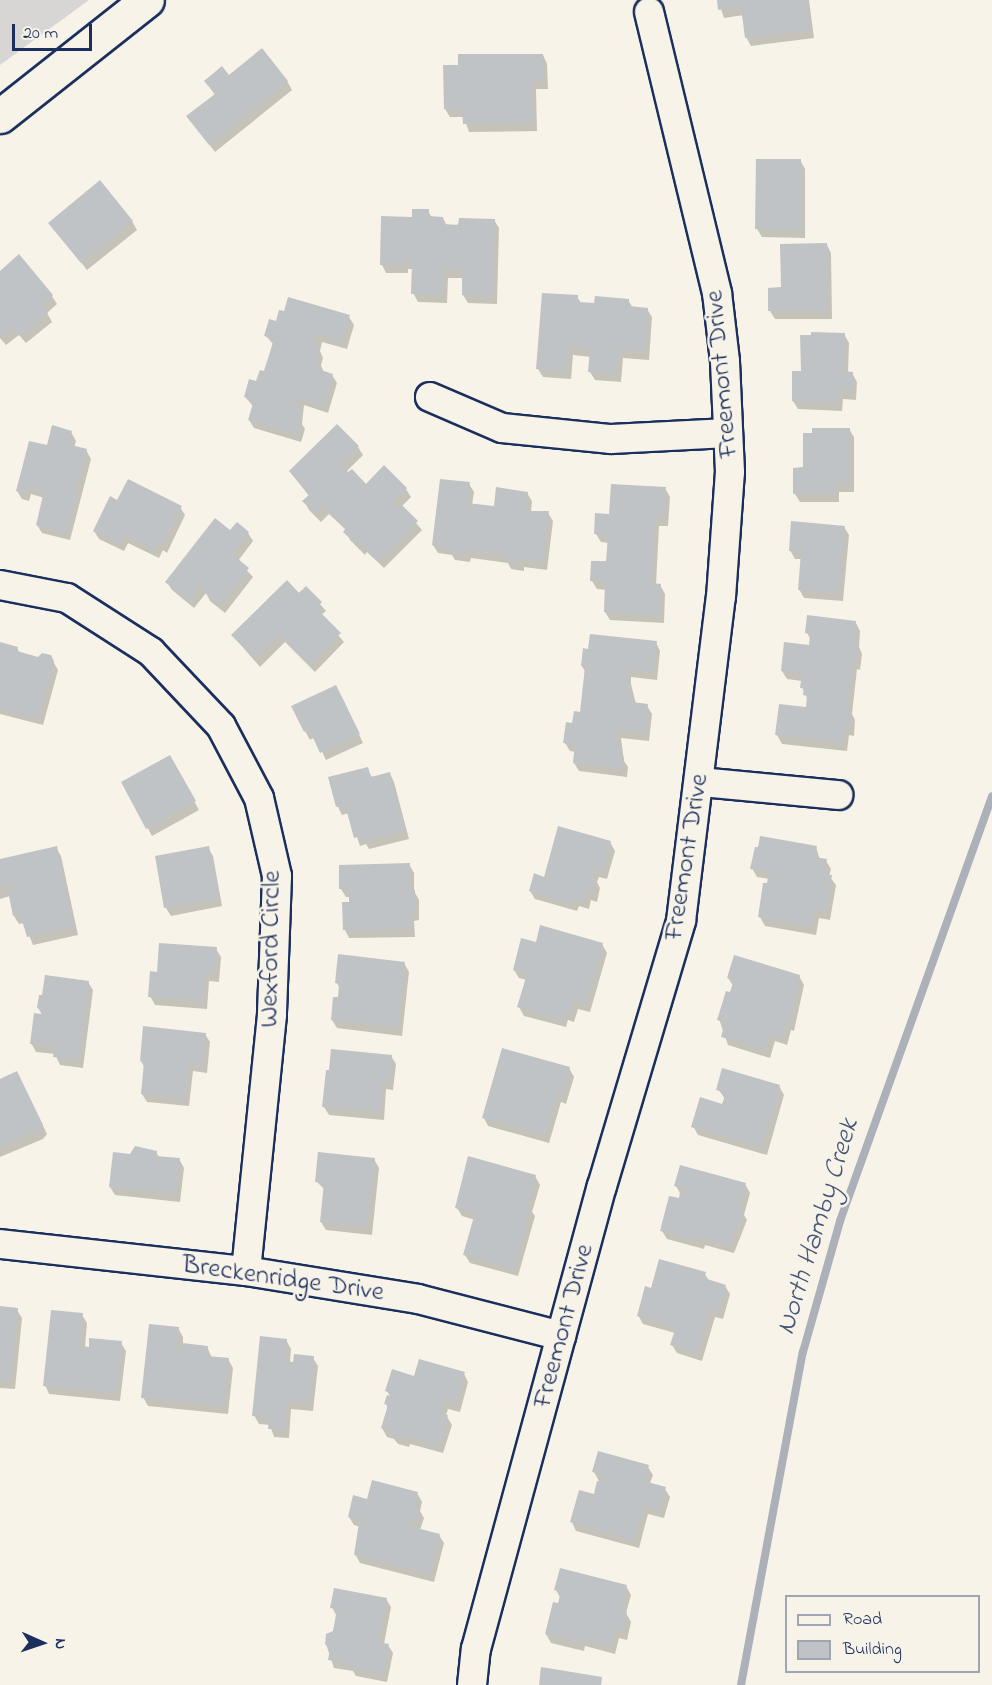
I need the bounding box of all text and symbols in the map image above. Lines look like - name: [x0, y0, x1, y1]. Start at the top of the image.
- scale bar: [15, 12, 94, 50]
- text: 20 m: [23, 21, 58, 47]
- street label: Freemont Drive: [699, 289, 745, 459]
- street label: Freemont Drive: [658, 771, 716, 943]
- street label: Wexford Circle: [253, 870, 289, 1028]
- water label: North Hamby Creek: [770, 1115, 868, 1339]
- street label: Freemont Drive: [527, 1240, 601, 1412]
- street label: Breckenridge Drive: [180, 1249, 386, 1309]
- legend: [785, 1595, 980, 1673]
- text: Road: [843, 1607, 882, 1633]
- north arrow: [12, 1613, 72, 1673]
- text: Building: [843, 1637, 902, 1663]
- text: N: [48, 1638, 72, 1650]

